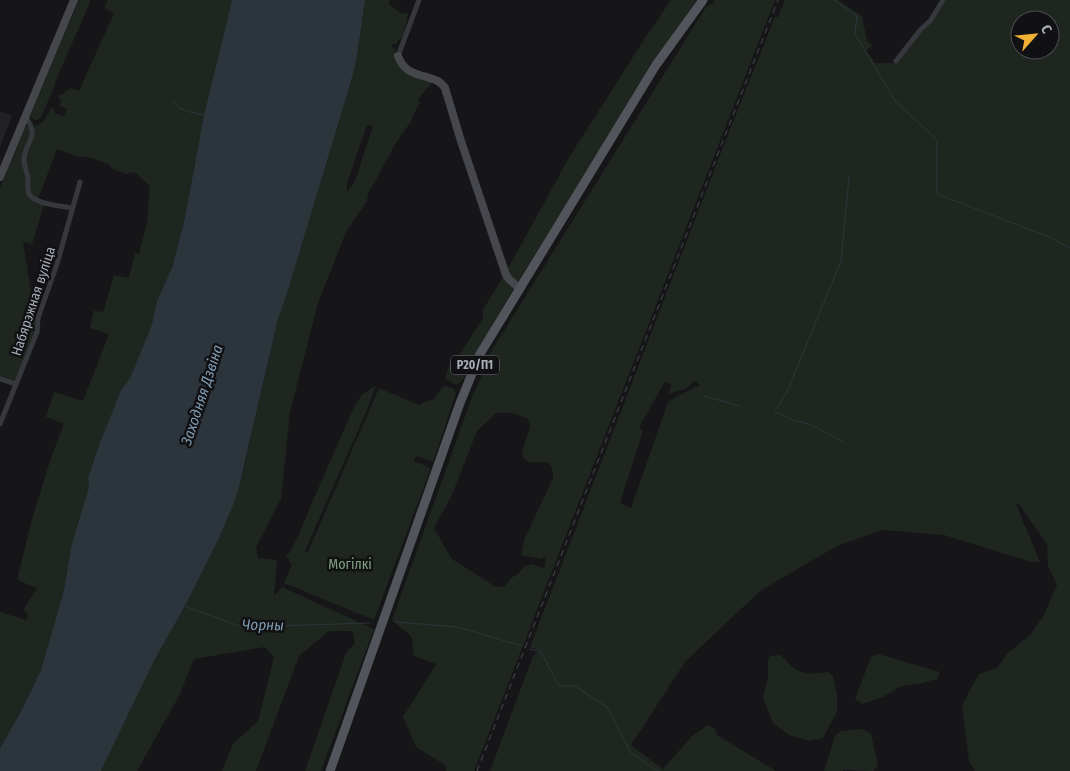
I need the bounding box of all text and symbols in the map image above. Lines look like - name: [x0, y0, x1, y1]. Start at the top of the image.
- north arrow: [1010, 10, 1060, 60]
- text: С: [1037, 22, 1056, 37]
- street label: Набярэжная вуліца: [8, 244, 59, 358]
- water label: Заходняя Дзвіна: [177, 342, 227, 449]
- road number: Р20/П1: [451, 356, 499, 374]
- park label: Могілкі: [328, 556, 372, 573]
- water label: Чорны: [242, 616, 284, 634]

